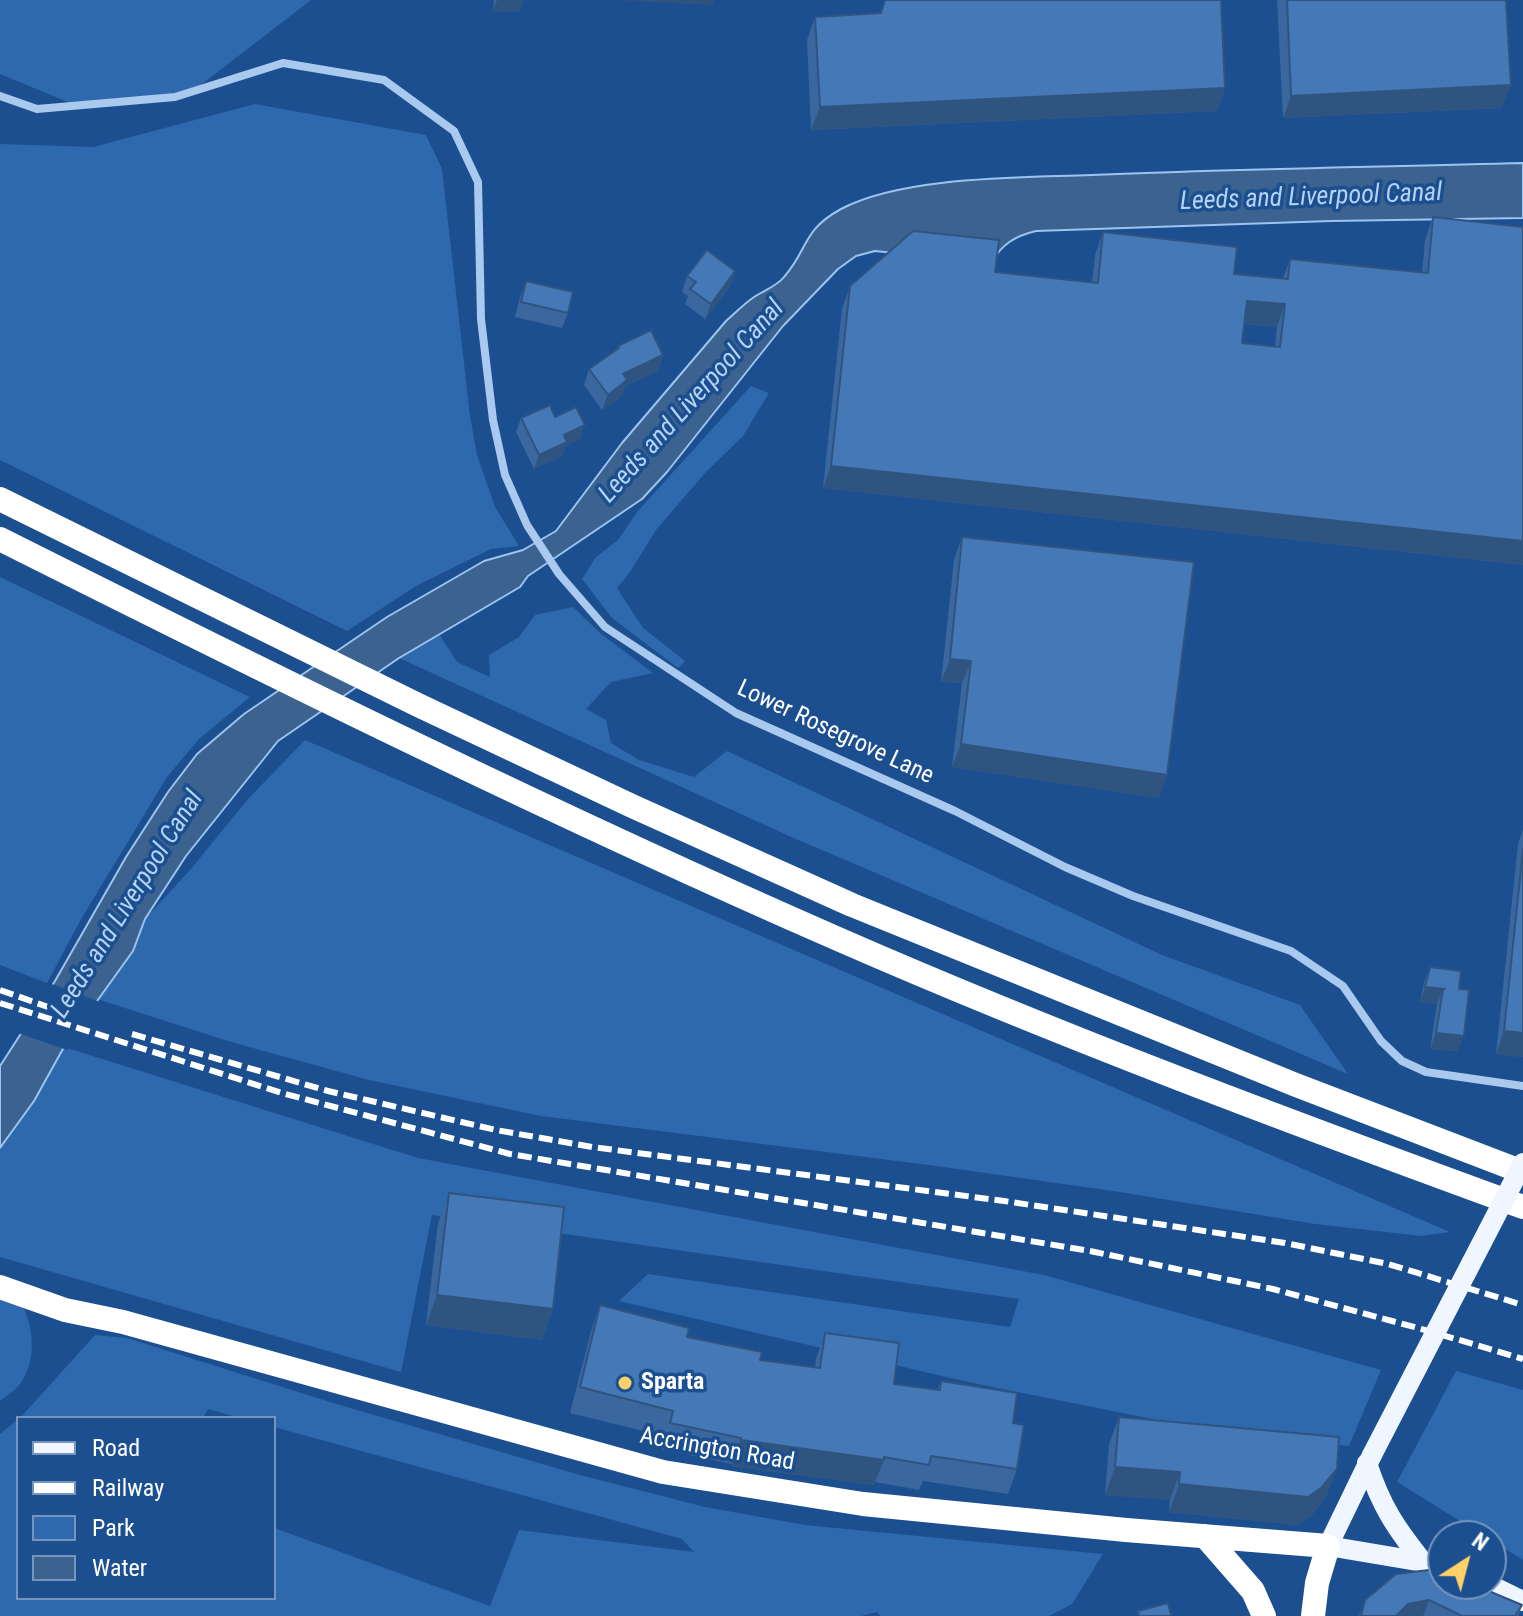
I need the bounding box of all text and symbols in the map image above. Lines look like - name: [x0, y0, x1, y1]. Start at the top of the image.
- water label: Leeds and Liverpool Canal: [1179, 178, 1443, 218]
- water label: Leeds and Liverpool Canal: [593, 294, 791, 510]
- street label: Lower Rosegrove Lane: [732, 675, 938, 791]
- water label: Leeds and Liverpool Canal: [45, 786, 211, 1024]
- place label: Sparta: [641, 1369, 704, 1397]
- marker: Sparta: [616, 1374, 634, 1392]
- legend: [16, 1416, 276, 1600]
- street label: Accrington Road: [637, 1422, 797, 1478]
- text: Road: [92, 1434, 140, 1462]
- text: Railway: [92, 1474, 164, 1502]
- text: Park: [92, 1514, 135, 1542]
- north arrow: [1427, 1520, 1507, 1600]
- text: N: [1467, 1528, 1493, 1556]
- text: Water: [92, 1554, 147, 1582]

